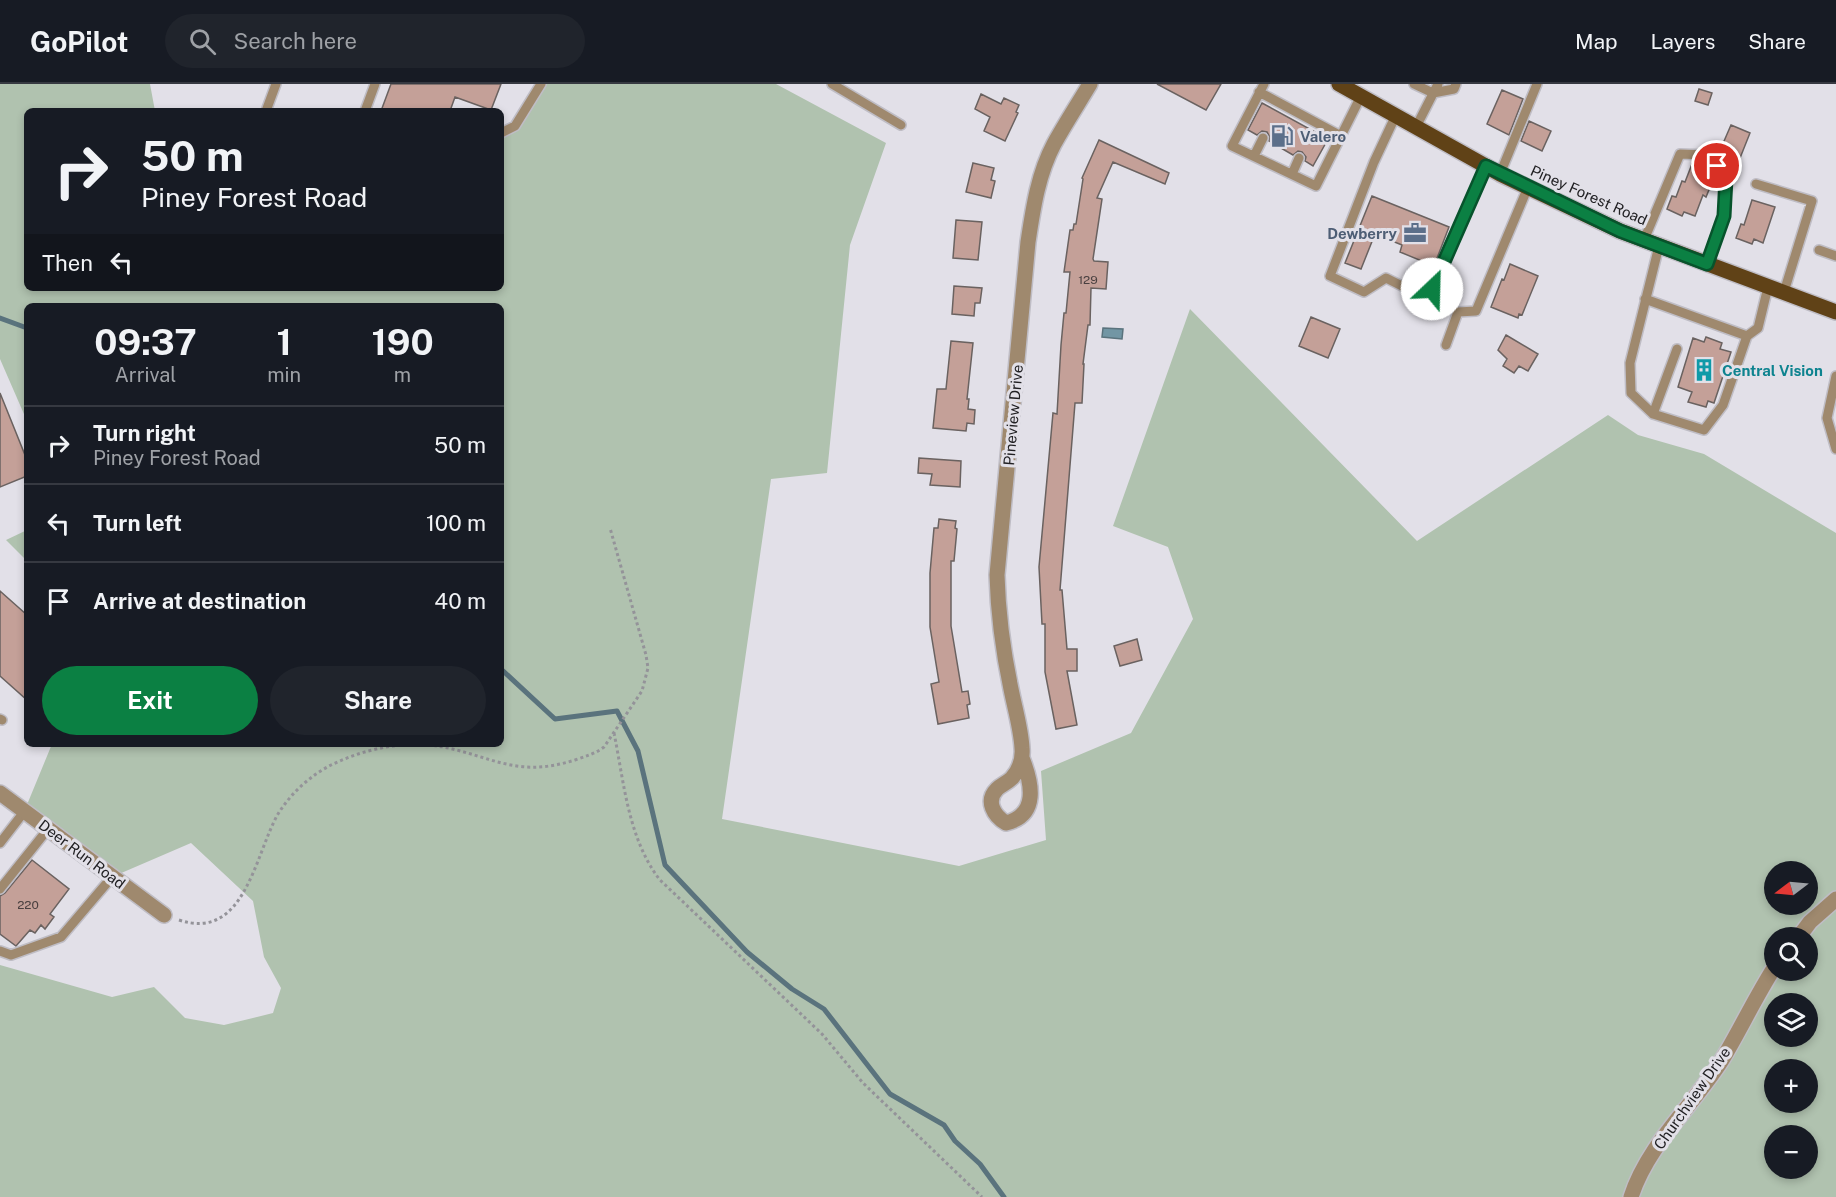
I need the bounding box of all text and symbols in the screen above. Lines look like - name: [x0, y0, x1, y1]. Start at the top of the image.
- search box: [165, 14, 585, 68]
- text: GoPilot: [30, 25, 129, 58]
- icon: search: [186, 25, 219, 58]
- text: Search here: [234, 28, 357, 54]
- text: Map: [1575, 29, 1618, 54]
- text: Layers: [1651, 29, 1715, 54]
- text: Share: [1748, 29, 1806, 54]
- fuel station icon: Valero: [1269, 123, 1295, 149]
- place label: Valero: [1300, 128, 1347, 145]
- text: 50 m: [141, 131, 244, 180]
- icon: right: [42, 132, 120, 210]
- pin: [1691, 140, 1742, 191]
- icon: arrive: [1700, 149, 1733, 182]
- street label: Piney Forest Road: [1528, 162, 1650, 228]
- text: Piney Forest Road: [141, 181, 367, 213]
- office icon: Dewberry: [1402, 220, 1428, 246]
- place label: Dewberry: [1327, 225, 1398, 242]
- icon: left: [105, 246, 138, 279]
- text: Then: [42, 250, 93, 276]
- position arrow: [1400, 257, 1464, 321]
- house number: 129: [1078, 273, 1098, 287]
- text: 09:37: [94, 321, 197, 363]
- text: 1: [276, 321, 292, 363]
- text: 190: [371, 321, 434, 363]
- building icon: Central Vision: [1691, 357, 1717, 383]
- place label: Central Vision: [1722, 362, 1823, 379]
- text: Arrival: [115, 363, 176, 387]
- text: min: [267, 363, 301, 387]
- text: m: [394, 363, 411, 387]
- street label: Pineview Drive: [1000, 364, 1026, 466]
- text: Turn right: [93, 420, 196, 446]
- icon: right: [42, 429, 75, 462]
- text: 50 m: [434, 432, 486, 458]
- text: Piney Forest Road: [93, 446, 261, 470]
- icon: left: [42, 507, 75, 540]
- text: Turn left: [93, 510, 182, 536]
- text: 100 m: [426, 510, 486, 536]
- icon: arrive: [42, 585, 75, 618]
- text: Arrive at destination: [93, 588, 306, 614]
- text: 40 m: [434, 588, 486, 614]
- button: Exit: [42, 666, 258, 735]
- button: Share: [270, 666, 486, 735]
- street label: Deer Run Road: [36, 816, 128, 892]
- north arrow: [1764, 861, 1818, 915]
- map controls: [1764, 861, 1818, 1179]
- house number: 220: [17, 898, 39, 912]
- button: search: [1764, 927, 1818, 981]
- button: layers: [1764, 993, 1818, 1047]
- street label: Churchview Drive: [1650, 1044, 1734, 1152]
- button: +: [1764, 1059, 1818, 1113]
- button: −: [1764, 1125, 1818, 1179]

